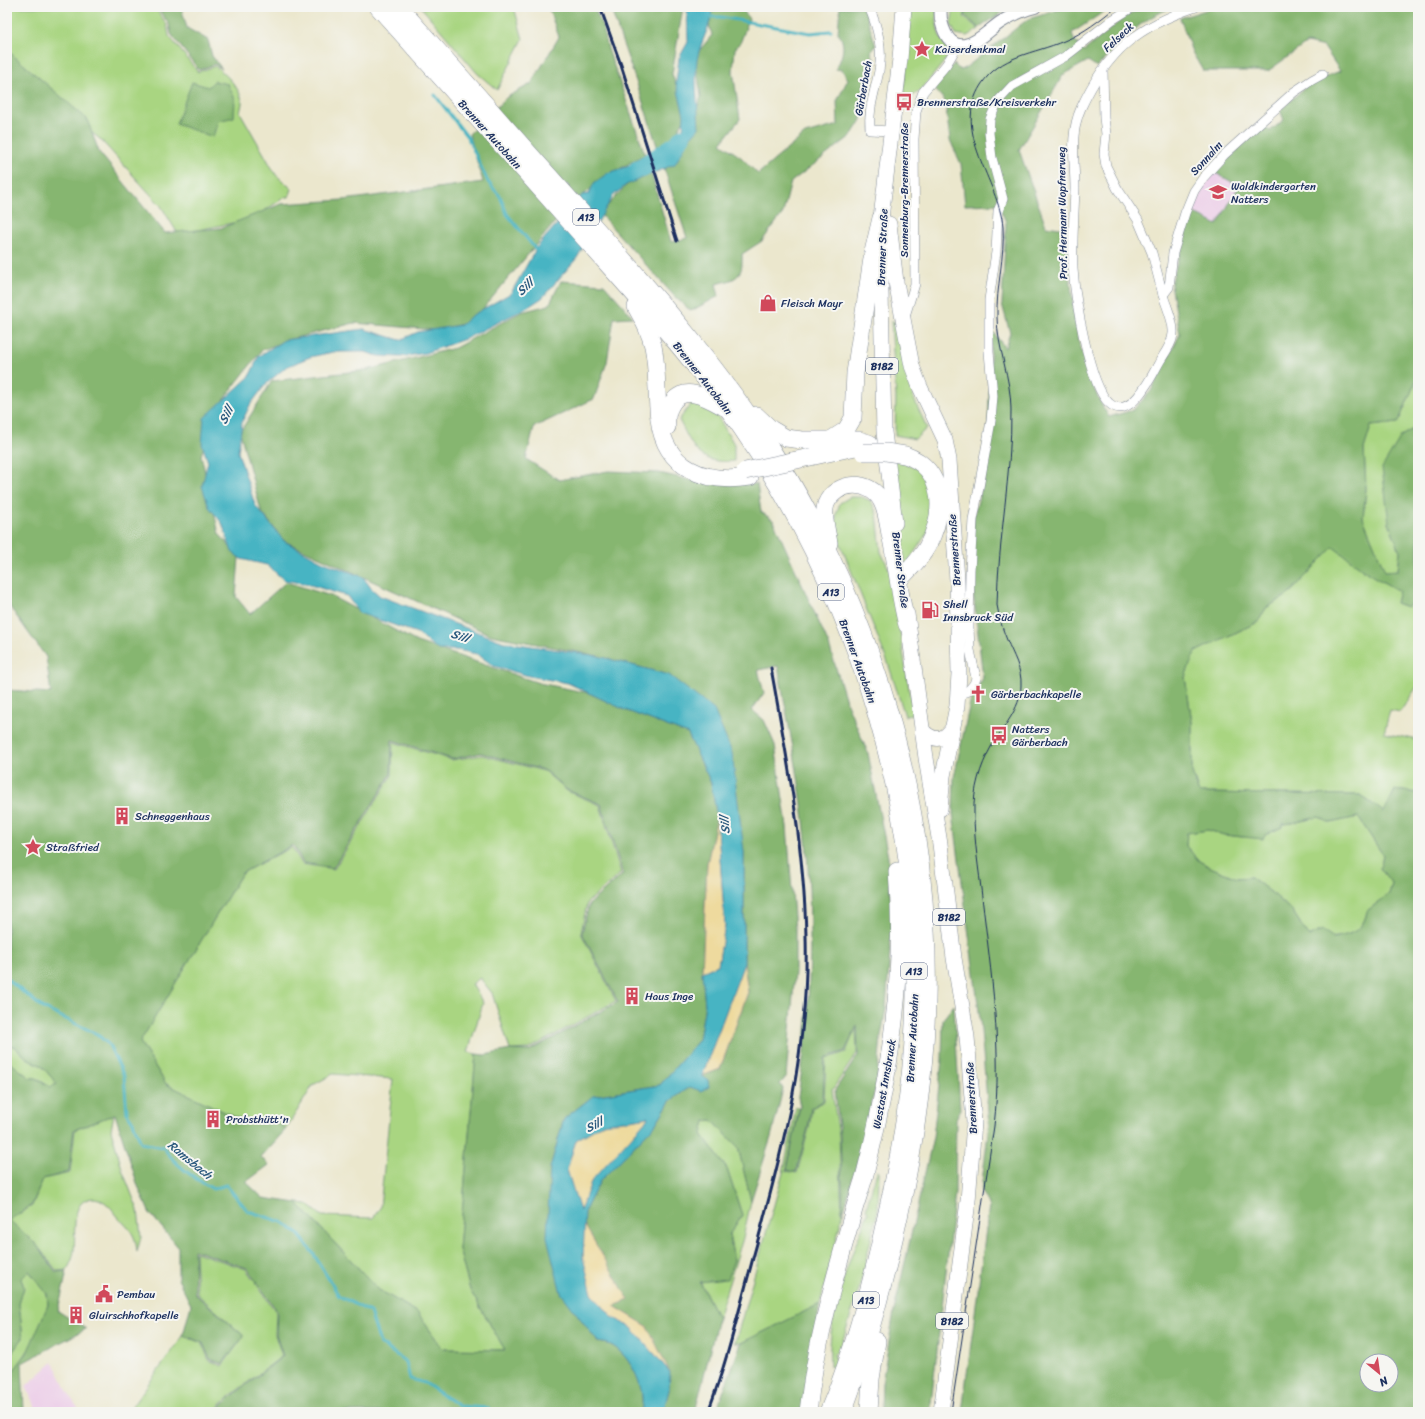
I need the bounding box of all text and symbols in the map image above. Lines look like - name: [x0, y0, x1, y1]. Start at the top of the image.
- street label: Felseck: [1098, 18, 1138, 57]
- place icon: Kaiserdenkmal: [912, 39, 932, 59]
- place label: Kaiserdenkmal: [935, 40, 1006, 59]
- street label: Gärberbach: [849, 59, 878, 117]
- bus stop icon: Brennerstraße/Kreisverkehr: [894, 92, 914, 112]
- place label: Brennerstraße/Kreisverkehr: [917, 93, 1058, 112]
- street label: Brenner Autobahn: [453, 95, 526, 174]
- street label: Sonnenburg-Brennerstraße: [895, 122, 914, 258]
- street label: Sonnalm: [1185, 136, 1228, 180]
- street label: Prof. Hermann Wopfnerweg: [1052, 146, 1073, 280]
- place label: Waldkindergarten Natters: [1231, 177, 1316, 209]
- school or university icon: Waldkindergarten Natters: [1208, 182, 1228, 202]
- street label: Brenner Straße: [872, 208, 893, 286]
- road number: A13: [573, 209, 599, 225]
- water label: Sill: [511, 271, 541, 301]
- shop icon: Fleisch Mayr: [758, 293, 778, 313]
- place label: Fleisch Mayr: [781, 294, 843, 313]
- street label: Brenner Autobahn: [668, 338, 737, 419]
- road number: B182: [866, 358, 898, 374]
- water label: Sill: [212, 400, 241, 428]
- street label: Brennerstraße: [942, 513, 966, 587]
- street label: Brenner Straße: [886, 531, 915, 610]
- road number: A13: [818, 584, 844, 600]
- place label: Shell Innsbruck Süd: [942, 595, 1014, 627]
- fuel station icon: Shell Innsbruck Süd: [920, 600, 940, 620]
- street label: Brenner Autobahn: [833, 616, 882, 706]
- water label: Sill: [448, 623, 474, 650]
- church icon: Gärberbachkapelle: [968, 684, 988, 704]
- place label: Gärberbachkapelle: [991, 685, 1082, 704]
- place label: Natters Gärberbach: [1012, 720, 1068, 752]
- bus stop icon: Natters Gärberbach: [989, 725, 1009, 745]
- building icon: Schneggenhaus: [112, 806, 132, 826]
- place label: Schneggenhaus: [135, 807, 211, 826]
- water label: Sill: [713, 813, 737, 835]
- place icon: Straßfried: [23, 837, 43, 857]
- place label: Straßfried: [46, 838, 100, 857]
- road number: B182: [933, 909, 965, 925]
- road number: A13: [901, 963, 927, 979]
- building icon: Haus Inge: [622, 986, 642, 1006]
- place label: Haus Inge: [645, 987, 694, 1006]
- street label: Brenner Autobahn: [901, 993, 924, 1083]
- street label: Westast Innsbruck: [867, 1038, 902, 1130]
- street label: Brennerstraße: [960, 1061, 983, 1134]
- building icon: Probsthütt'n: [203, 1109, 223, 1129]
- place label: Probsthütt'n: [226, 1110, 289, 1129]
- water label: Sill: [581, 1110, 609, 1139]
- water label: Ramsbach: [163, 1135, 219, 1186]
- public building icon: Pembau: [94, 1284, 114, 1304]
- place label: Pembau: [117, 1285, 155, 1304]
- road number: A13: [853, 1292, 879, 1308]
- building icon: Gluirschhofkapelle: [66, 1305, 86, 1325]
- place label: Gluirschhofkapelle: [89, 1306, 179, 1325]
- road number: B182: [936, 1313, 968, 1329]
- north arrow: [1359, 1353, 1399, 1393]
- text: N: [1375, 1371, 1392, 1392]

